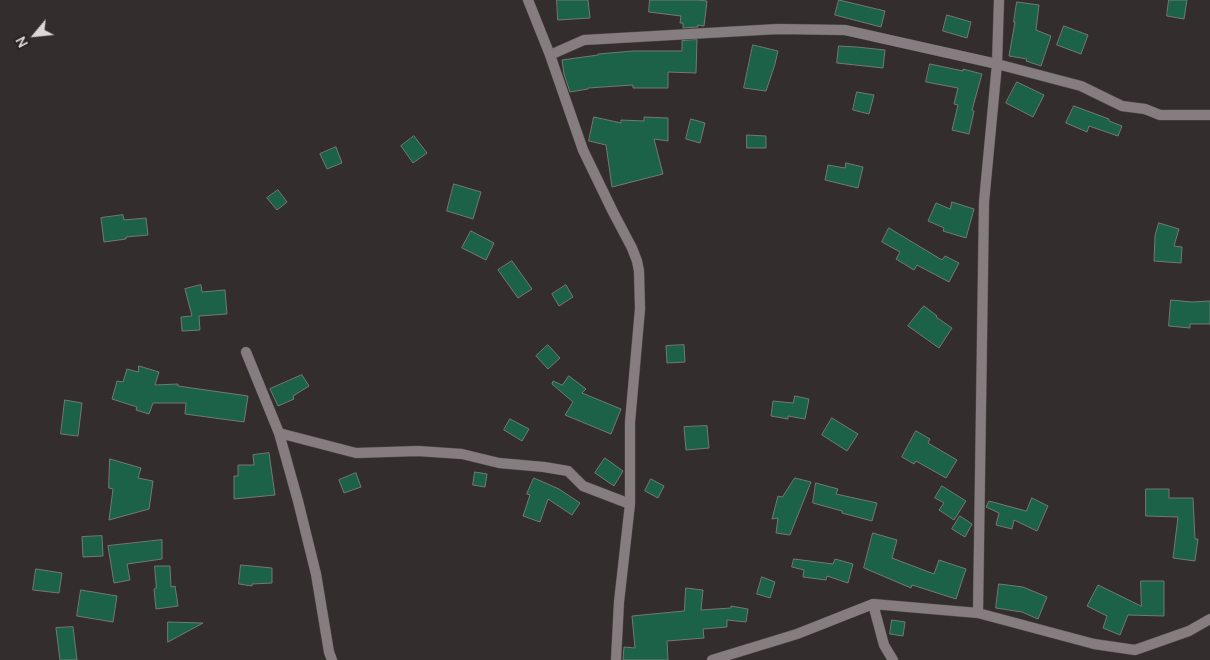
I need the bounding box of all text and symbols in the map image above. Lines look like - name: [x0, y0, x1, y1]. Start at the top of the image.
- north arrow: [10, 10, 60, 60]
- text: N: [11, 33, 32, 51]

